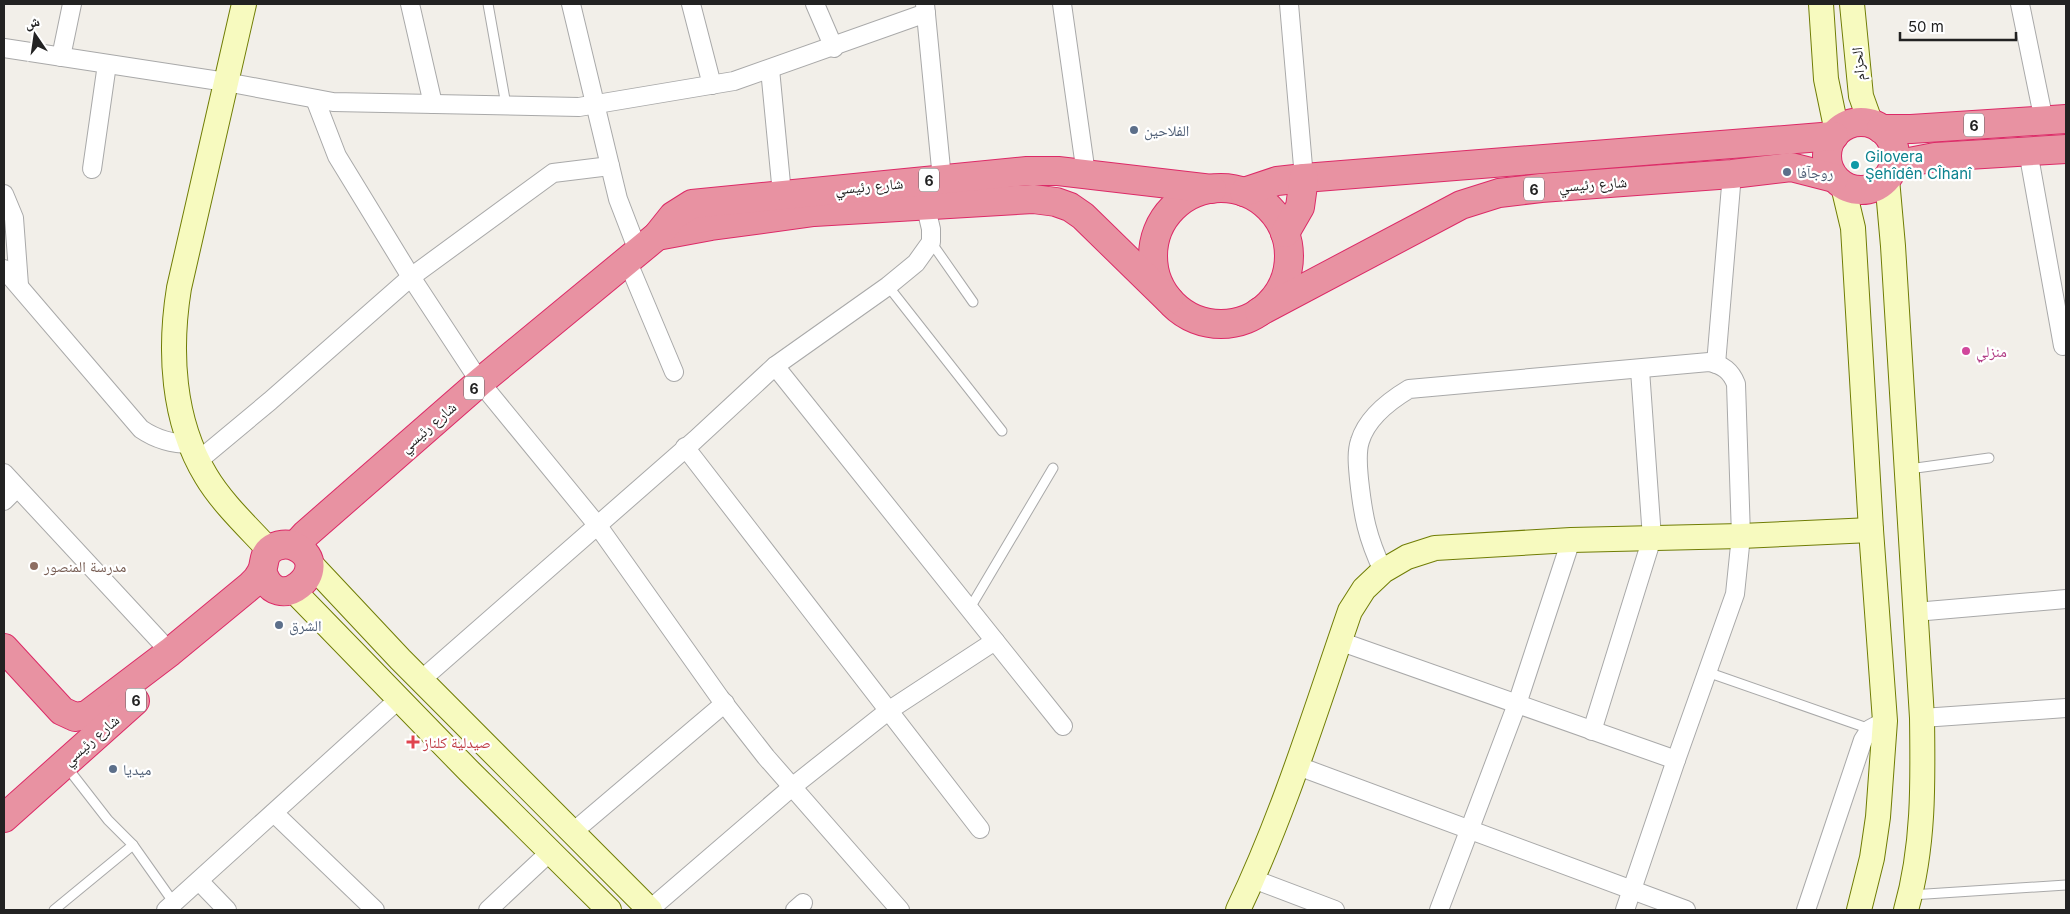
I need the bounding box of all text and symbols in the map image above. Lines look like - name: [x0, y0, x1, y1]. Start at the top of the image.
- north arrow: [10, 10, 60, 60]
- scale bar: [1900, 10, 2016, 42]
- text: ش: [23, 12, 41, 33]
- text: 50 m: [1908, 17, 1944, 36]
- street label: الحزام: [1847, 46, 1870, 82]
- road number: 6: [1964, 114, 1984, 136]
- place label: الفلاحين: [1144, 121, 1189, 141]
- marker: الفلاحين: [1128, 124, 1140, 136]
- place label: Gilovera Şehîdên CÎhanî: [1865, 147, 1973, 183]
- marker: Gilovera Şehîdên CÎhanî: [1849, 159, 1861, 171]
- place label: روجآفا: [1797, 163, 1833, 182]
- marker: روجآفا: [1781, 166, 1793, 178]
- road number: 6: [919, 168, 939, 192]
- street label: شارع رئيسي: [1558, 172, 1628, 199]
- street label: شارع رئيسي: [834, 174, 904, 201]
- road number: 6: [1524, 178, 1544, 200]
- place label: منزلي: [1976, 342, 2007, 363]
- marker: منزلي: [1960, 345, 1972, 357]
- road number: 6: [464, 376, 484, 399]
- street label: شارع رئيسي: [396, 397, 462, 459]
- place label: مدرسة المنصور: [43, 557, 127, 576]
- marker: مدرسة المنصور: [28, 560, 40, 572]
- place label: الشرق: [289, 616, 321, 636]
- marker: الشرق: [273, 619, 285, 631]
- road number: 6: [126, 688, 146, 712]
- street label: شارع رئيسي: [59, 710, 125, 772]
- place label: صيدلية كلناز: [422, 733, 491, 752]
- marker: صيدلية كلناز: [407, 736, 419, 748]
- place label: ميديا: [123, 760, 151, 779]
- marker: ميديا: [107, 763, 119, 775]

